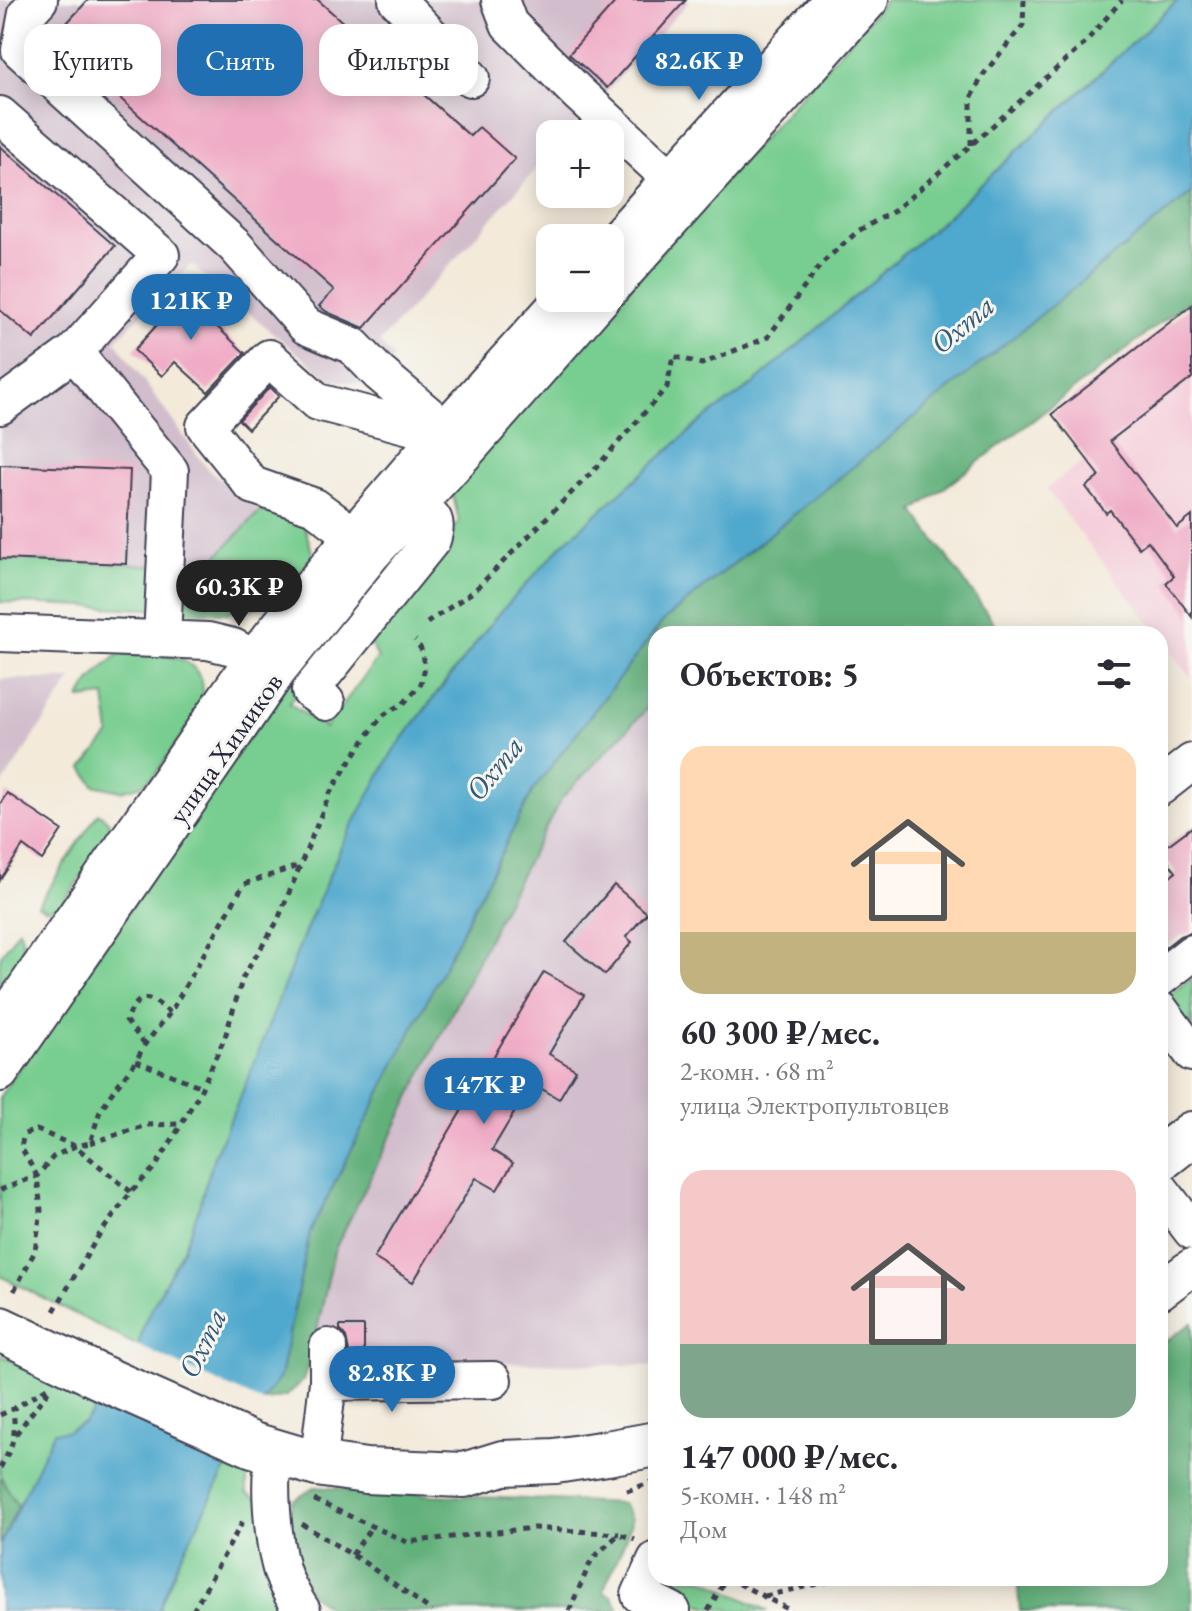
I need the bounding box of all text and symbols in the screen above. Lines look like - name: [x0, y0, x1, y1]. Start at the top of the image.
- chip: Купить: [24, 24, 161, 96]
- chip: Снять: [177, 24, 303, 96]
- chip: Фильтры: [319, 24, 478, 96]
- pin: 82.6K ₽: [625, 34, 773, 102]
- text: 82.6K ₽: [654, 43, 744, 77]
- map controls: [536, 120, 624, 312]
- button: +: [536, 120, 624, 208]
- button: −: [536, 224, 624, 312]
- pin: 121K ₽: [126, 274, 256, 342]
- text: 121K ₽: [149, 283, 233, 317]
- water label: Охта: [922, 286, 1002, 362]
- pin: 60.3K ₽: [165, 560, 313, 628]
- text: 60.3K ₽: [194, 569, 284, 603]
- text: Объектов: 5: [680, 652, 859, 696]
- icon: filters: [1092, 652, 1136, 696]
- street label: улица Химиков: [160, 665, 290, 831]
- water label: Охта: [456, 728, 532, 808]
- icon: home: [836, 798, 980, 942]
- text: 60 300 ₽/мес.: [680, 1010, 880, 1054]
- text: 2-комн. · 68 m²: [680, 1054, 834, 1088]
- pin: 147K ₽: [419, 1058, 549, 1126]
- text: 147K ₽: [442, 1067, 526, 1101]
- text: улица Электропультовцев: [680, 1088, 949, 1122]
- icon: home: [836, 1222, 980, 1366]
- water label: Охта: [169, 1302, 235, 1384]
- pin: 82.8K ₽: [318, 1346, 466, 1414]
- text: 82.8K ₽: [347, 1355, 437, 1389]
- text: 147 000 ₽/мес.: [680, 1434, 898, 1478]
- text: 5-комн. · 148 m²: [680, 1478, 846, 1512]
- text: Дом: [680, 1512, 727, 1546]

